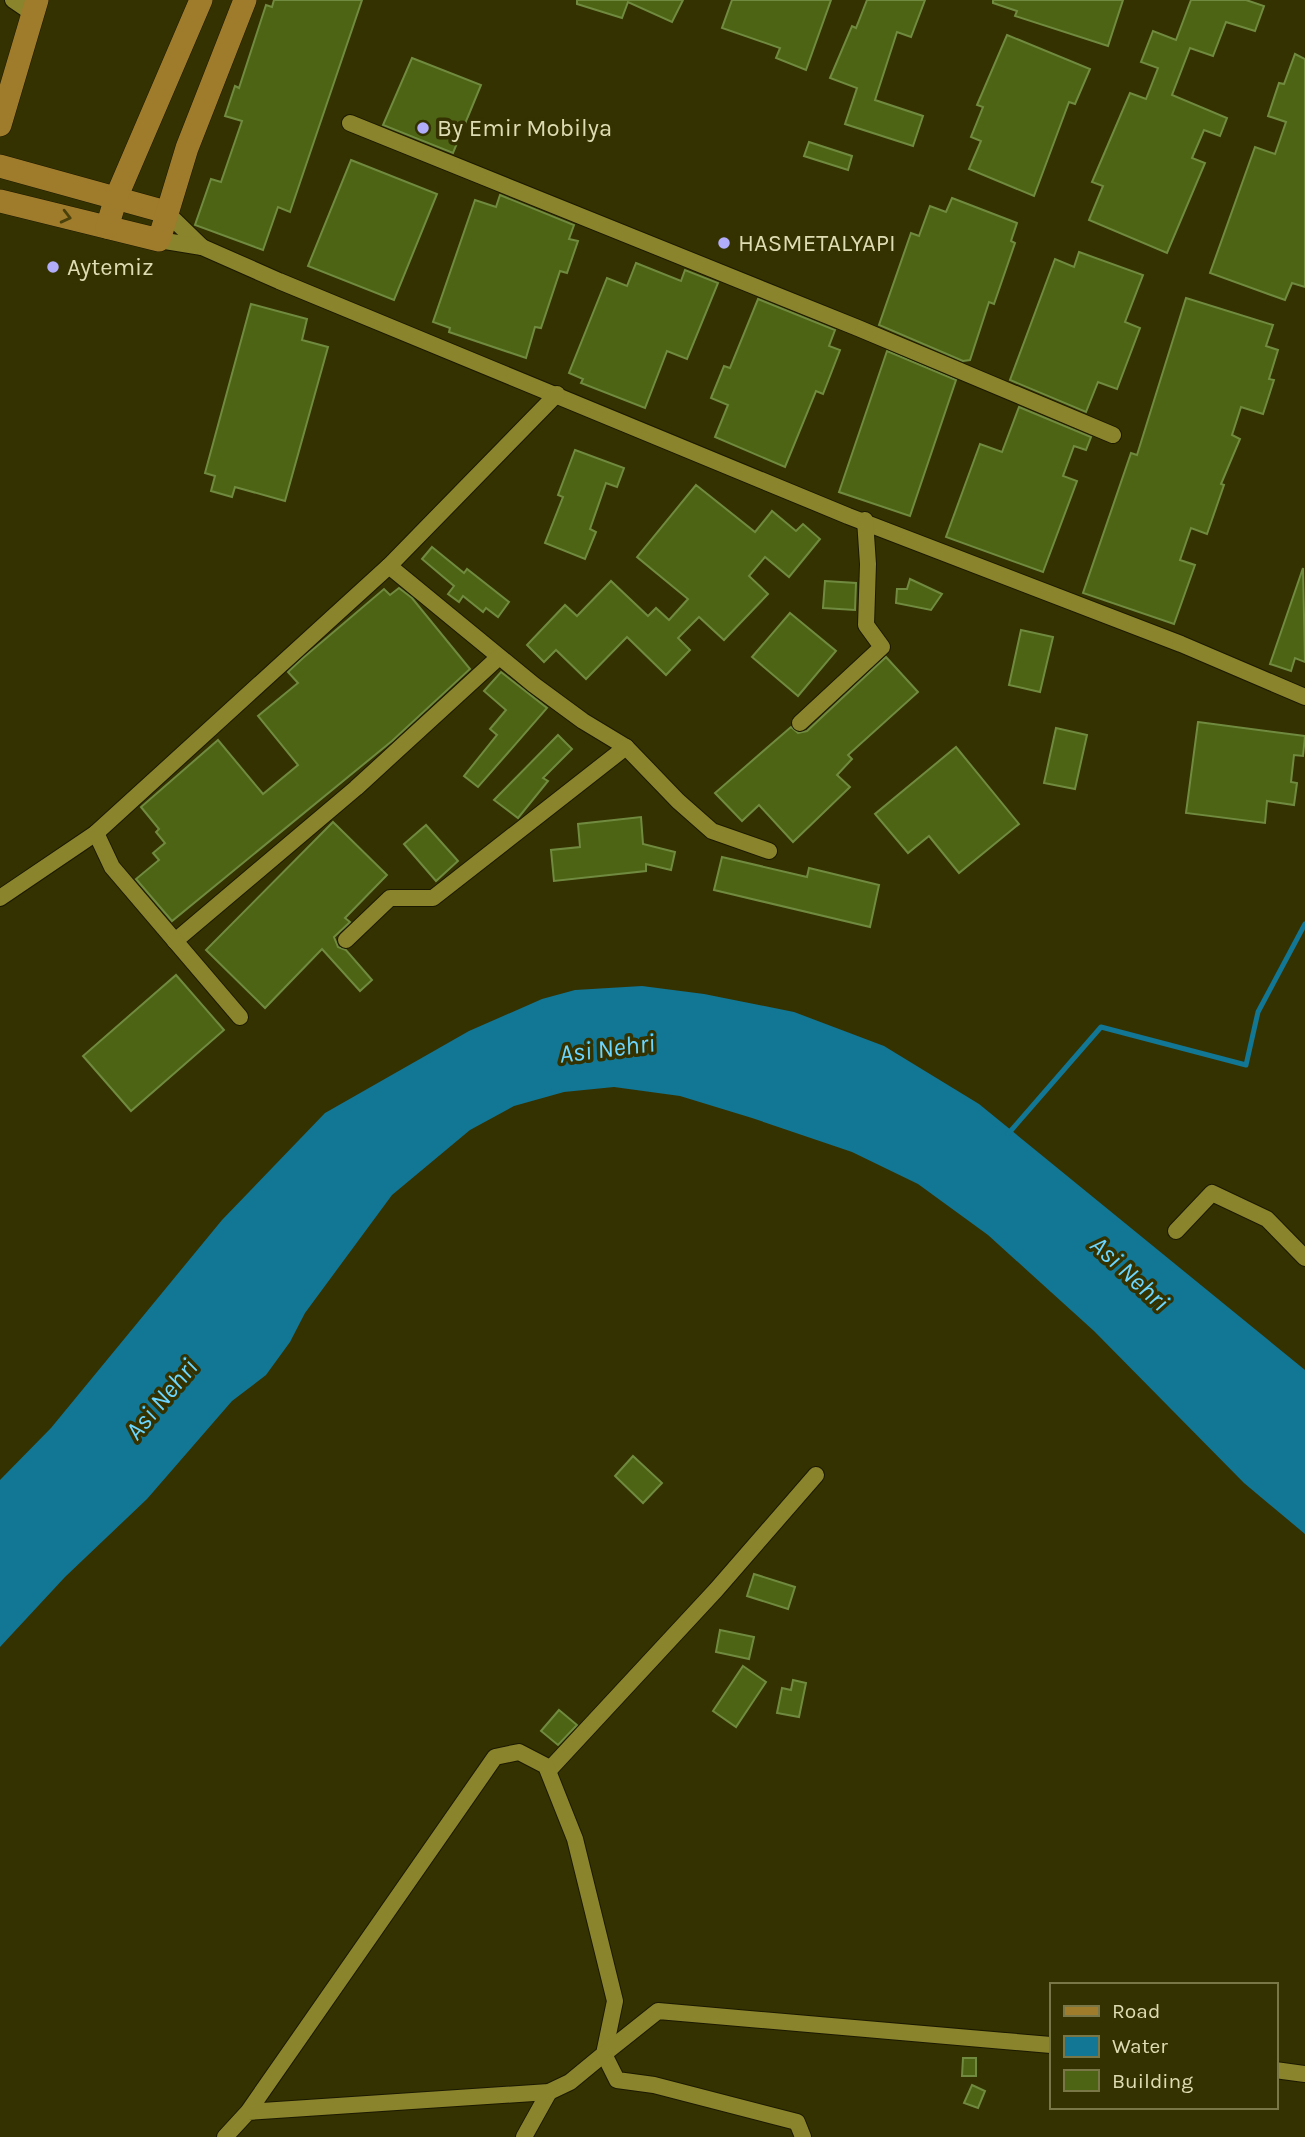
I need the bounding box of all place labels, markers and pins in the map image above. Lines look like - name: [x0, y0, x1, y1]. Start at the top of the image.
- place label: By Emir Mobilya: [437, 114, 612, 142]
- marker: By Emir Mobilya: [415, 120, 431, 136]
- place label: HASMETALYAPI: [738, 229, 896, 257]
- marker: HASMETALYAPI: [716, 235, 732, 251]
- place label: Aytemiz: [67, 253, 154, 281]
- marker: Aytemiz: [45, 259, 61, 275]

